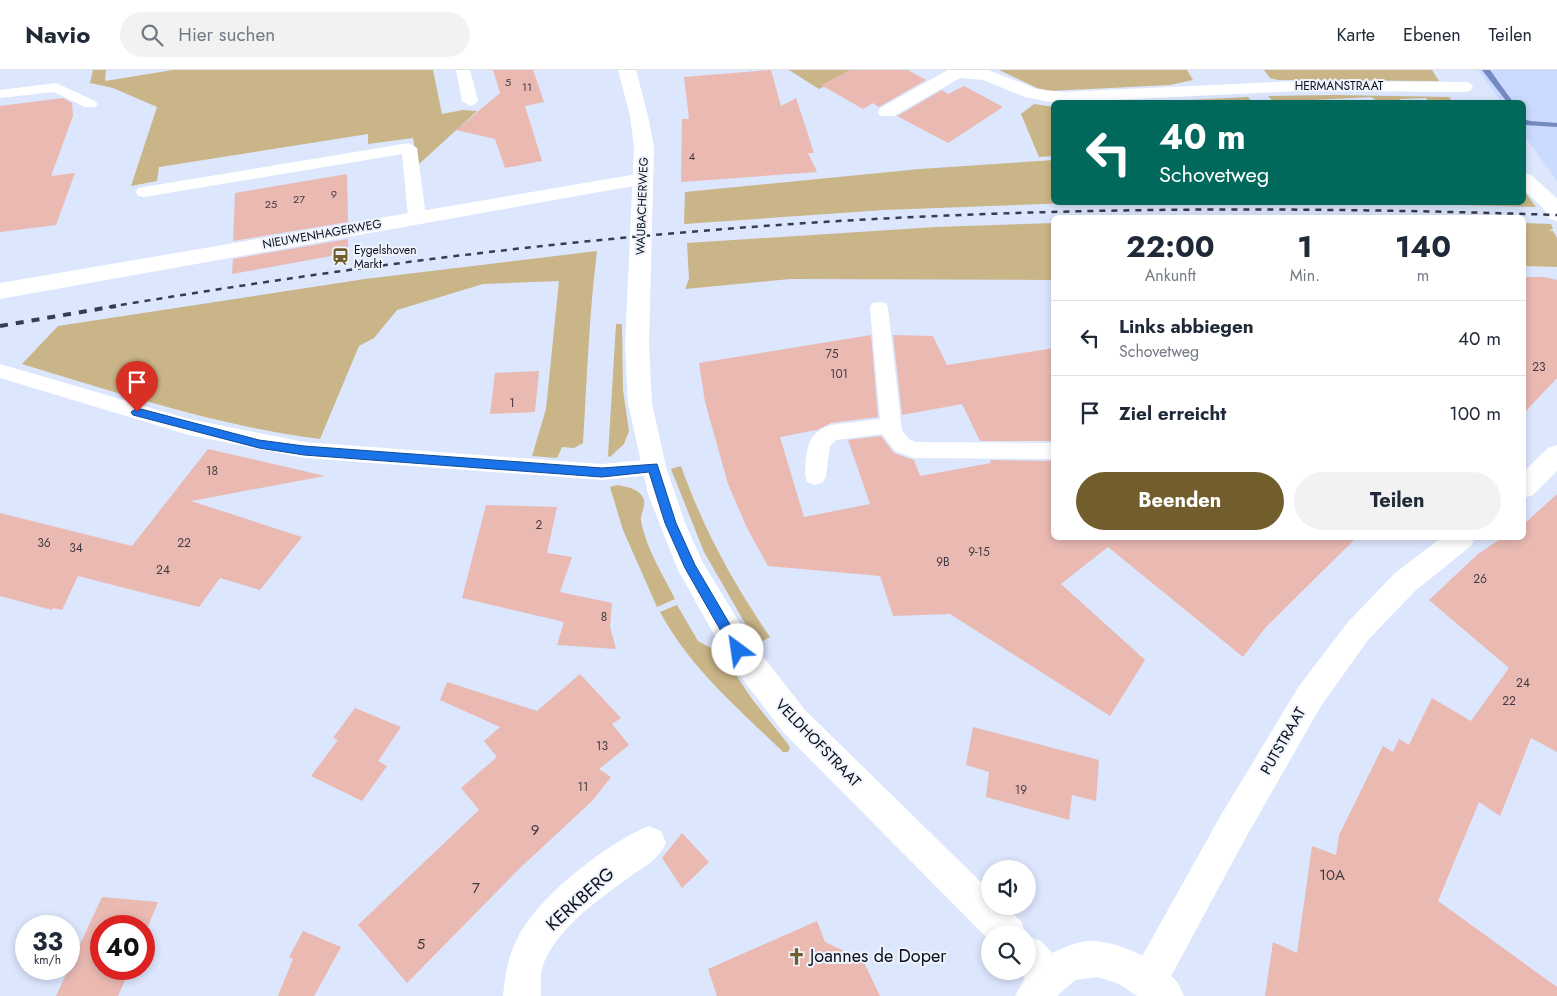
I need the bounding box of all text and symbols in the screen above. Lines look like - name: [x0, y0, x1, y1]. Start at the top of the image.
- search box: [120, 12, 470, 57]
- text: Navio: [25, 17, 90, 52]
- icon: search: [138, 21, 166, 49]
- text: Hier suchen: [178, 21, 275, 48]
- text: Karte: [1336, 22, 1375, 48]
- text: Ebenen: [1403, 22, 1461, 48]
- text: Teilen: [1489, 22, 1532, 48]
- house number: 5: [505, 74, 511, 90]
- street label: HERMANSTRAAT: [1295, 77, 1384, 95]
- house number: 11: [522, 79, 532, 95]
- text: 40 m: [1159, 112, 1246, 162]
- icon: left: [1076, 120, 1141, 185]
- house number: 4: [689, 148, 696, 164]
- street label: WAUBACHERWEG: [631, 157, 653, 255]
- text: Schovetweg: [1159, 158, 1269, 190]
- house number: 9: [331, 186, 337, 202]
- house number: 27: [293, 191, 305, 207]
- house number: 25: [265, 196, 277, 212]
- street label: NIEUWENHAGERWEG: [261, 215, 383, 253]
- text: 22:00: [1126, 225, 1215, 268]
- text: 1: [1297, 225, 1312, 268]
- text: 140: [1395, 225, 1451, 268]
- place label: Eygelshoven Markt: [354, 241, 417, 273]
- station icon: Eygelshoven Markt: [330, 247, 350, 267]
- text: Ankunft: [1145, 264, 1196, 287]
- text: Min.: [1290, 264, 1320, 287]
- text: m: [1417, 264, 1429, 287]
- text: Links abbiegen: [1119, 313, 1254, 340]
- icon: left: [1076, 324, 1104, 352]
- text: 40 m: [1458, 325, 1501, 352]
- text: Schovetweg: [1119, 340, 1199, 363]
- house number: 75: [825, 345, 839, 363]
- house number: 23: [1532, 358, 1546, 376]
- pin: [116, 361, 158, 412]
- house number: 101: [830, 365, 848, 383]
- icon: arrive: [123, 368, 151, 396]
- house number: 1: [509, 394, 515, 412]
- icon: arrive: [1076, 399, 1104, 427]
- text: Ziel erreicht: [1119, 400, 1226, 427]
- text: 100 m: [1449, 400, 1501, 427]
- house number: 18: [206, 462, 218, 480]
- button: Beenden: [1076, 472, 1284, 530]
- button: Teilen: [1294, 472, 1501, 530]
- house number: 2: [536, 516, 543, 534]
- house number: 36: [37, 534, 51, 552]
- house number: 22: [177, 534, 191, 552]
- house number: 34: [69, 539, 83, 557]
- house number: 9-15: [968, 543, 990, 561]
- house number: 9B: [936, 553, 950, 571]
- house number: 24: [156, 561, 170, 579]
- house number: 26: [1473, 570, 1487, 588]
- house number: 8: [601, 608, 607, 626]
- position arrow: [711, 623, 763, 675]
- house number: 24: [1516, 674, 1530, 692]
- house number: 22: [1502, 692, 1516, 710]
- street label: VELDHOFSTRAAT: [770, 694, 866, 792]
- street label: PUTSTRAAT: [1255, 703, 1311, 779]
- house number: 13: [596, 737, 608, 755]
- house number: 11: [578, 778, 588, 796]
- house number: 19: [1015, 781, 1027, 799]
- house number: 9: [531, 819, 539, 841]
- map controls: [981, 860, 1036, 980]
- button: sound: [981, 860, 1036, 915]
- street label: KERKBERG: [540, 861, 620, 937]
- house number: 10A: [1319, 864, 1345, 886]
- house number: 7: [472, 877, 480, 899]
- speed limit sign: 40: [90, 915, 155, 980]
- text: 33: [32, 923, 63, 959]
- button: search: [981, 925, 1036, 980]
- house number: 5: [417, 933, 425, 955]
- place label: Joannes de Doper: [808, 943, 947, 969]
- church icon: Joannes de Doper: [786, 946, 806, 966]
- text: km/h: [34, 951, 61, 969]

